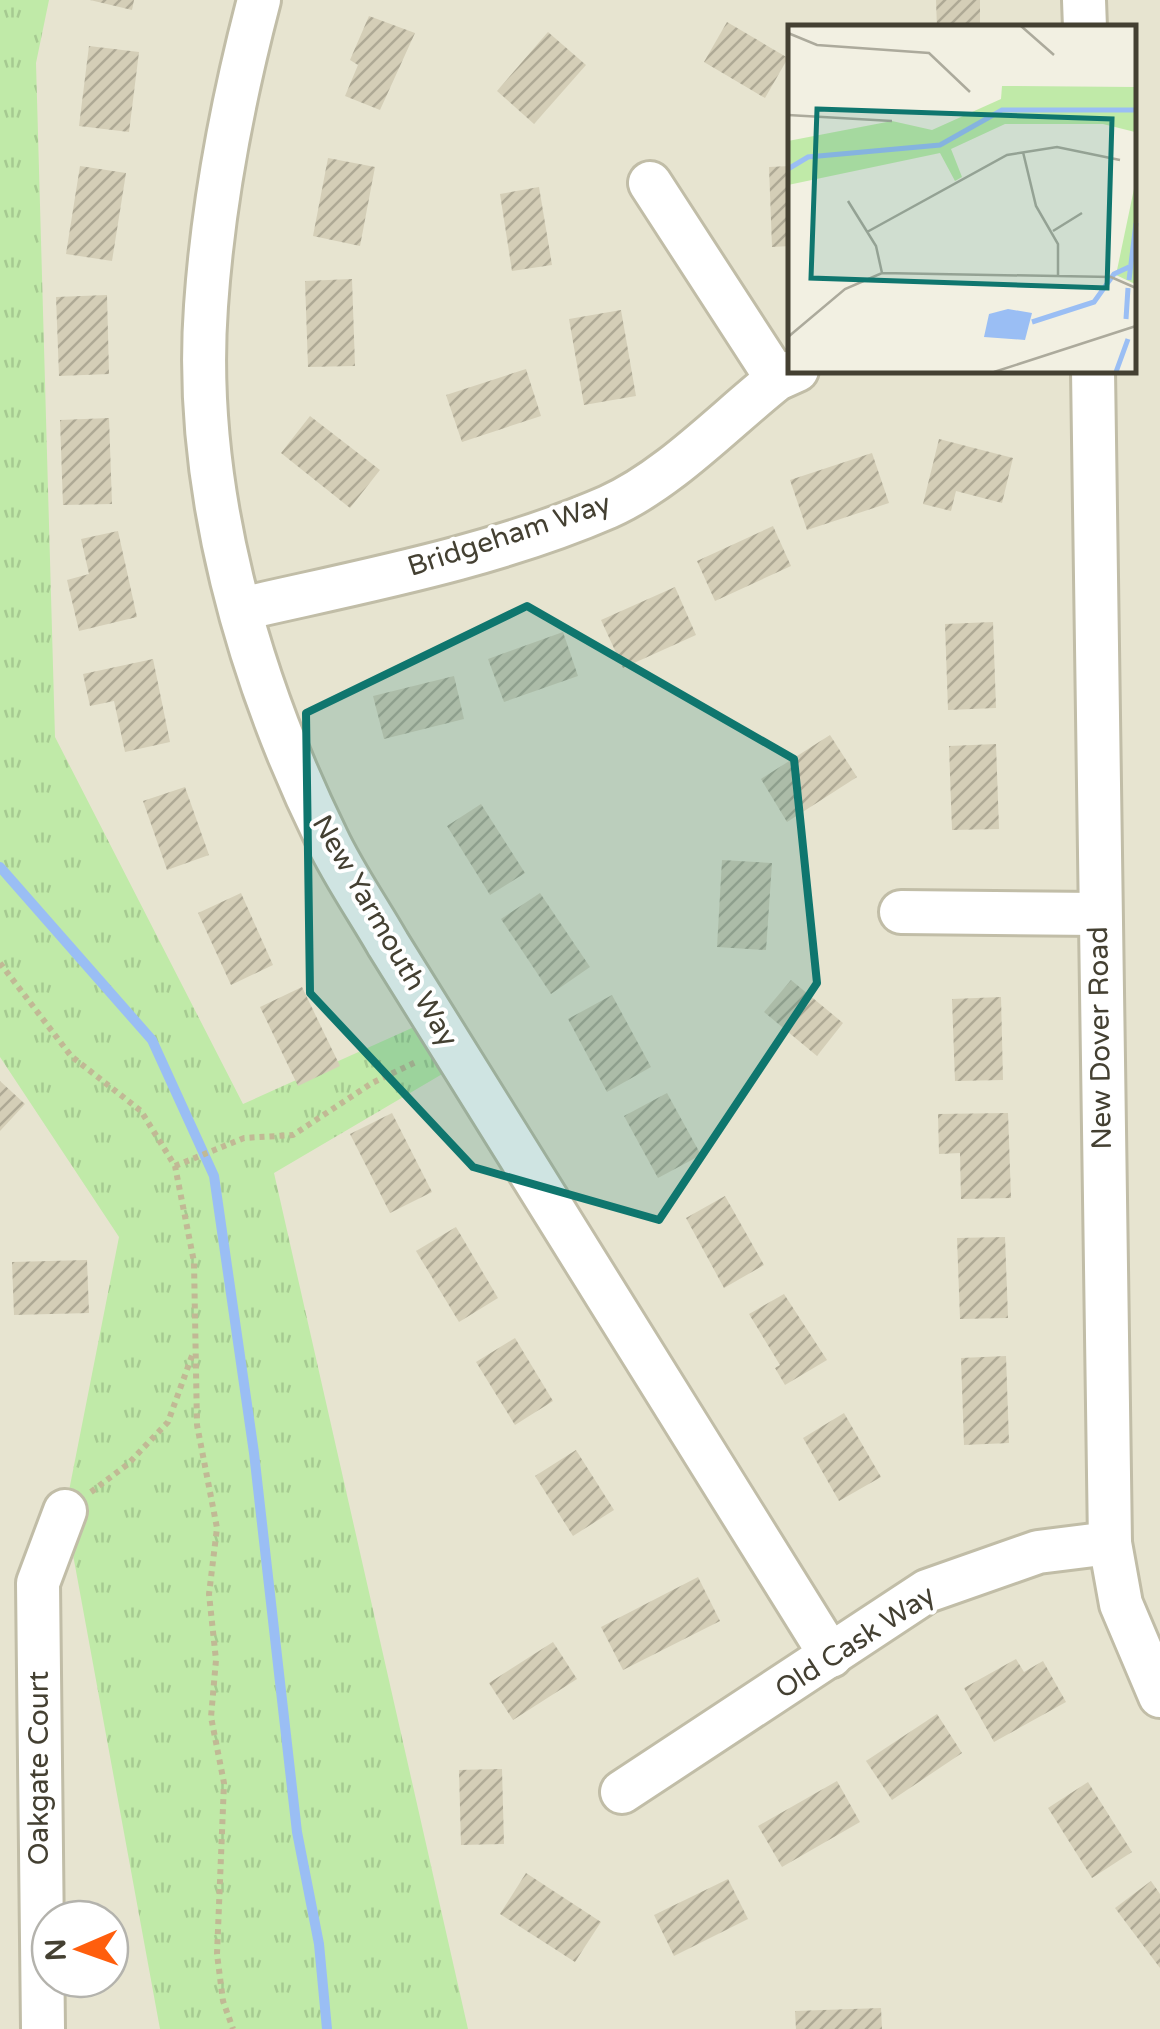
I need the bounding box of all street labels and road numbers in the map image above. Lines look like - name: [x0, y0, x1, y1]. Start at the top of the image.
- street label: Bridgeham Way: [403, 486, 615, 584]
- street label: New Yarmouth Way: [305, 809, 465, 1053]
- street label: New Dover Road: [1081, 926, 1119, 1150]
- street label: Old Cask Way: [769, 1578, 941, 1706]
- street label: Oakgate Court: [22, 1670, 56, 1865]

